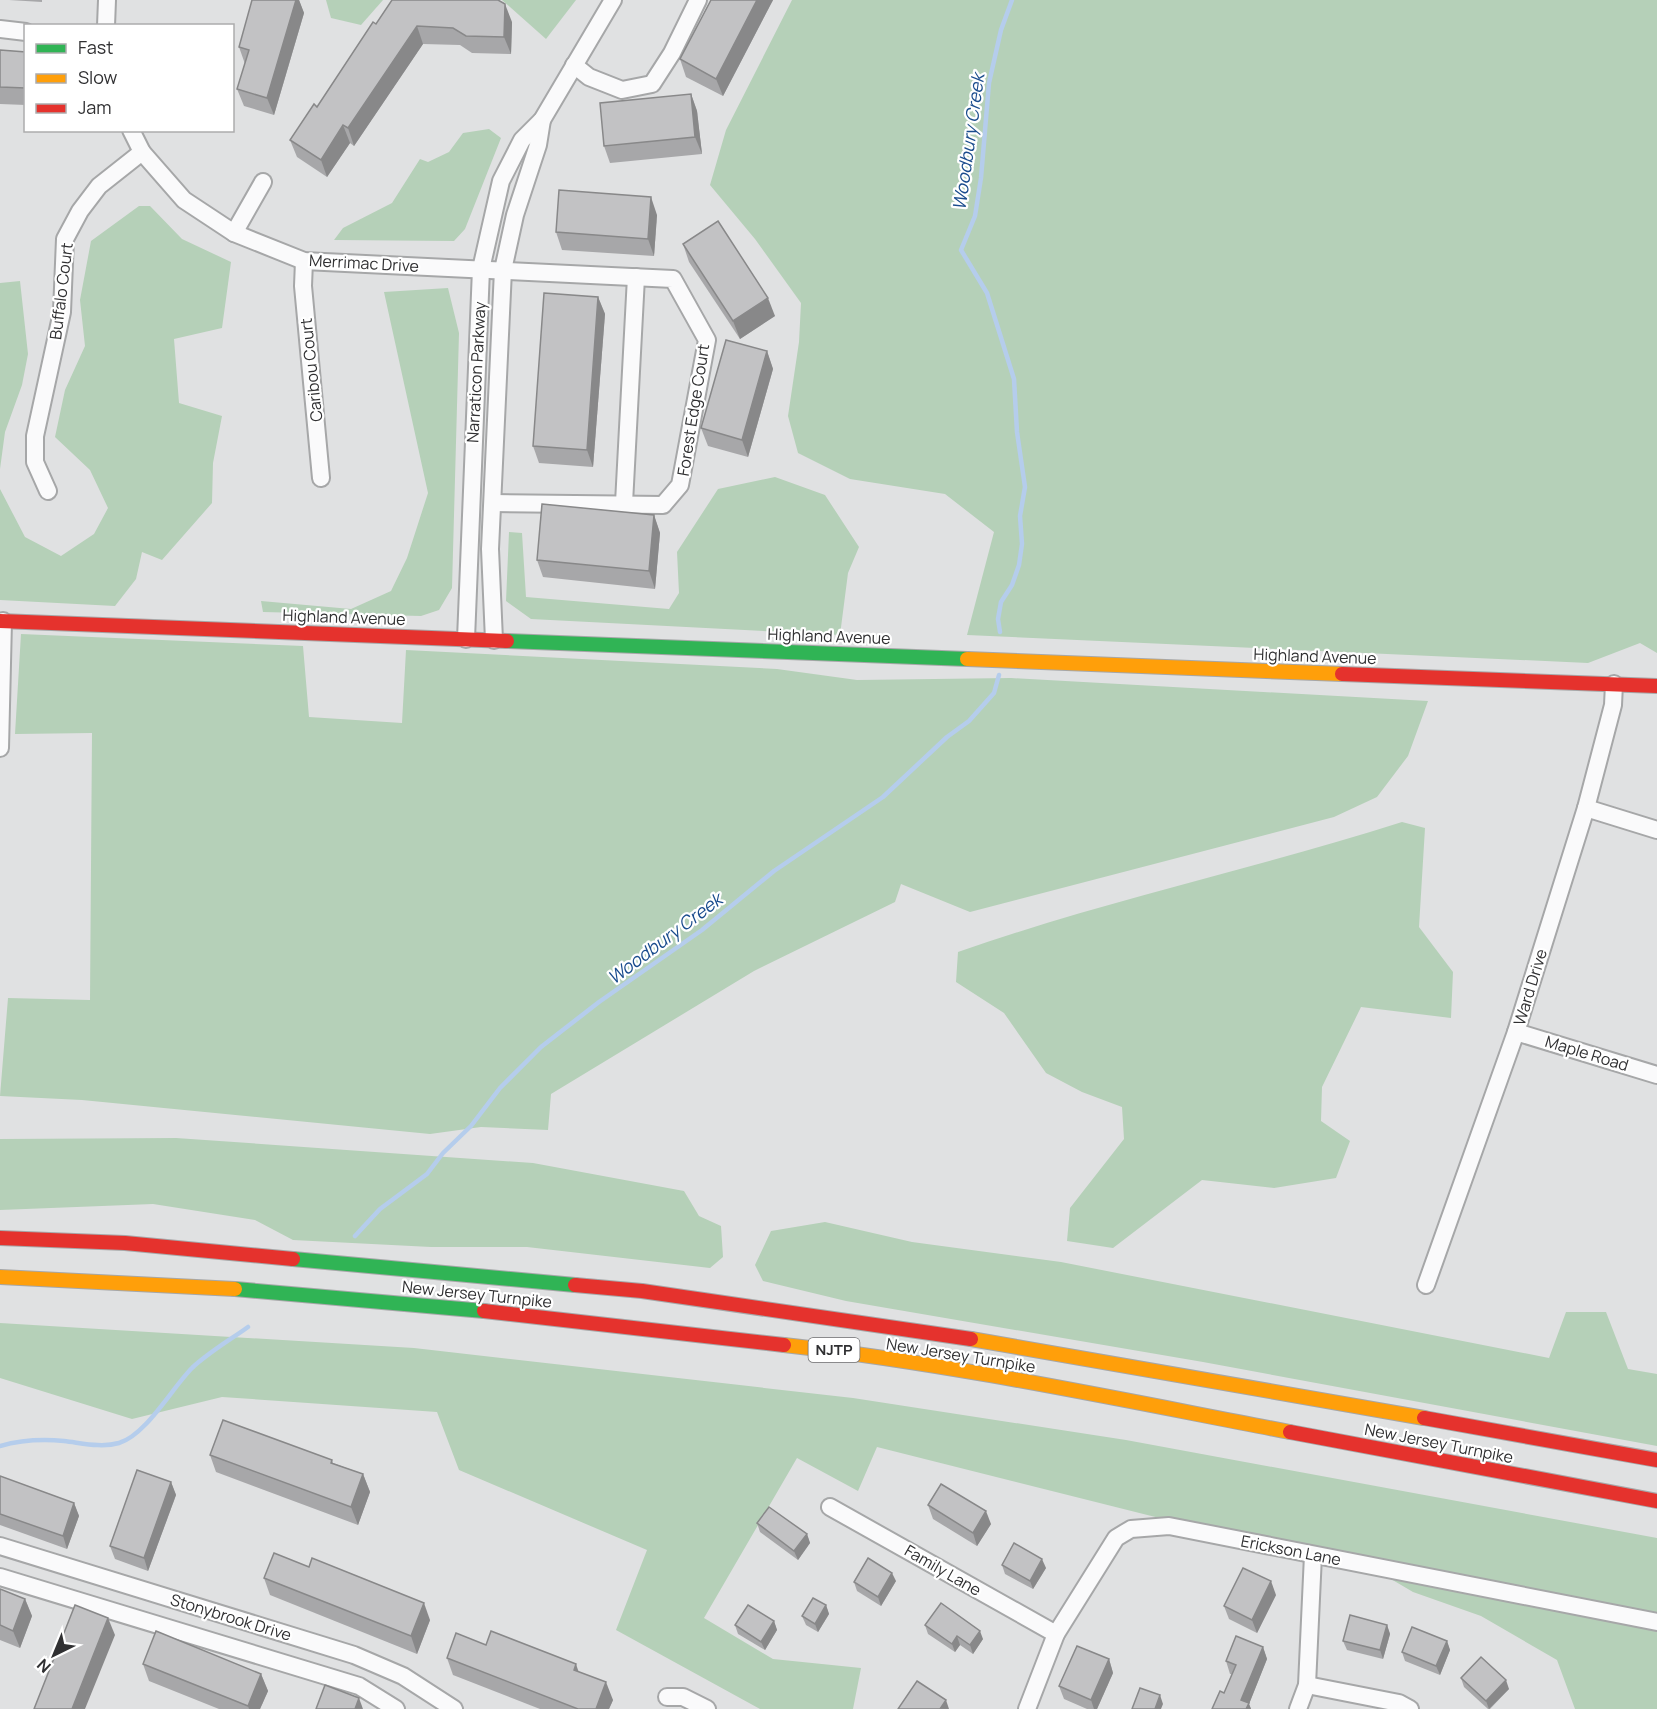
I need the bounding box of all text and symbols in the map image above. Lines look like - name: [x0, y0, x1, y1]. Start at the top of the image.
- legend: [24, 24, 234, 132]
- text: Fast: [78, 35, 113, 59]
- text: Slow: [78, 65, 118, 89]
- water label: Woodbury Creek: [947, 69, 990, 212]
- text: Jam: [78, 95, 112, 119]
- street label: Buffalo Court: [44, 241, 78, 341]
- street label: Merrimac Drive: [308, 249, 420, 277]
- street label: Narraticon Parkway: [461, 300, 491, 443]
- street label: Caribou Court: [295, 317, 327, 423]
- street label: Forest Edge Court: [672, 342, 714, 478]
- street label: Highland Avenue: [282, 604, 406, 630]
- street label: Highland Avenue: [767, 623, 891, 649]
- street label: Highland Avenue: [1253, 643, 1377, 669]
- water label: Woodbury Creek: [602, 885, 729, 989]
- street label: Ward Drive: [1508, 946, 1552, 1028]
- street label: Maple Road: [1543, 1030, 1631, 1076]
- street label: New Jersey Turnpike: [401, 1275, 553, 1313]
- street label: New Jersey Turnpike: [885, 1332, 1037, 1378]
- road number: NJTP: [808, 1338, 860, 1362]
- street label: New Jersey Turnpike: [1363, 1418, 1515, 1468]
- street label: Erickson Lane: [1239, 1530, 1343, 1570]
- street label: Family Lane: [901, 1539, 985, 1601]
- street label: Stonybrook Drive: [168, 1588, 294, 1646]
- north arrow: [24, 1625, 84, 1685]
- text: N: [32, 1654, 55, 1678]

